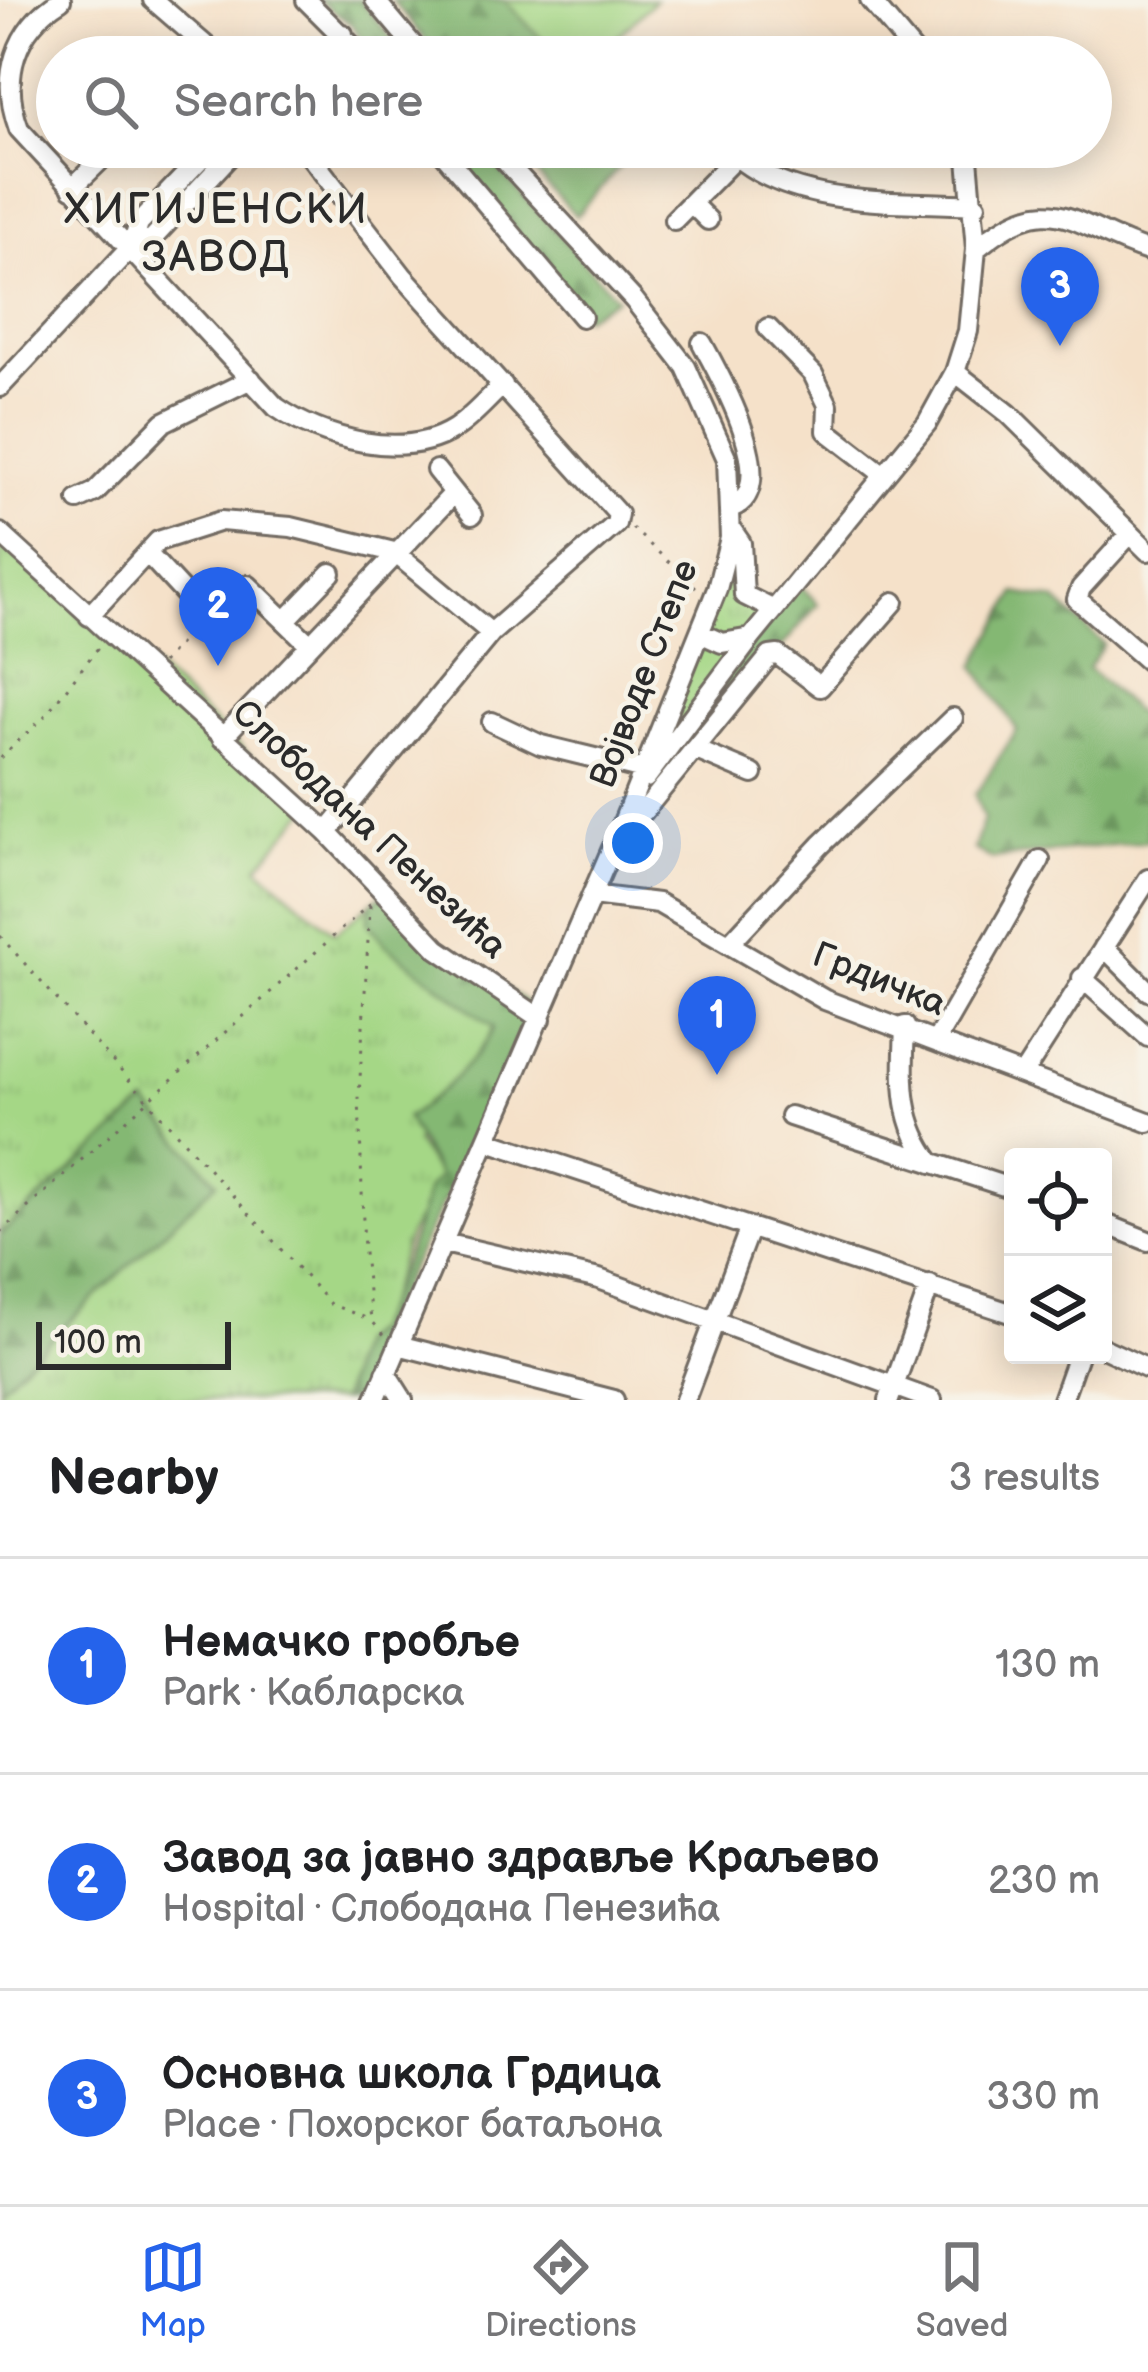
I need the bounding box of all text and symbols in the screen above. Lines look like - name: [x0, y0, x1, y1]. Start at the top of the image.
- search box: [36, 36, 1112, 168]
- icon: search: [78, 69, 144, 135]
- text: Search here: [174, 75, 423, 130]
- district label: ХИГИЈЕНСКИ ЗАВОД: [64, 185, 370, 284]
- pin: 3: [1021, 247, 1099, 346]
- street label: Војводе Степе: [582, 554, 708, 794]
- pin: 2: [179, 567, 257, 666]
- street label: Слободана Пенезића: [223, 692, 515, 968]
- your location: [603, 813, 663, 873]
- street label: Грдичка: [806, 934, 952, 1026]
- pin: 1: [678, 976, 756, 1075]
- map controls: [1004, 1148, 1112, 1364]
- button: locate: [1004, 1148, 1112, 1256]
- button: layers: [1004, 1256, 1112, 1364]
- scale bar: [36, 1316, 231, 1369]
- text: 100 m: [54, 1323, 142, 1363]
- text: Nearby: [48, 1448, 219, 1509]
- text: 3 results: [948, 1455, 1100, 1502]
- text: Немачко гробље: [162, 1615, 520, 1670]
- text: 1: [79, 1642, 95, 1689]
- text: 130 m: [995, 1642, 1100, 1689]
- text: Park · Кабларска: [162, 1670, 465, 1717]
- text: Завод за јавно здравље Краљево: [162, 1831, 879, 1886]
- text: 2: [75, 1858, 99, 1905]
- text: 230 m: [988, 1858, 1100, 1905]
- text: Hospital · Слободана Пенезића: [162, 1886, 720, 1933]
- text: Основна школа Грдица: [162, 2047, 661, 2102]
- text: 3: [76, 2074, 98, 2121]
- text: 330 m: [986, 2074, 1100, 2121]
- text: Place · Похорског батаљона: [162, 2102, 663, 2149]
- tab: Map: [140, 2234, 206, 2346]
- tab: Directions: [485, 2234, 637, 2346]
- tab: Saved: [916, 2234, 1008, 2346]

